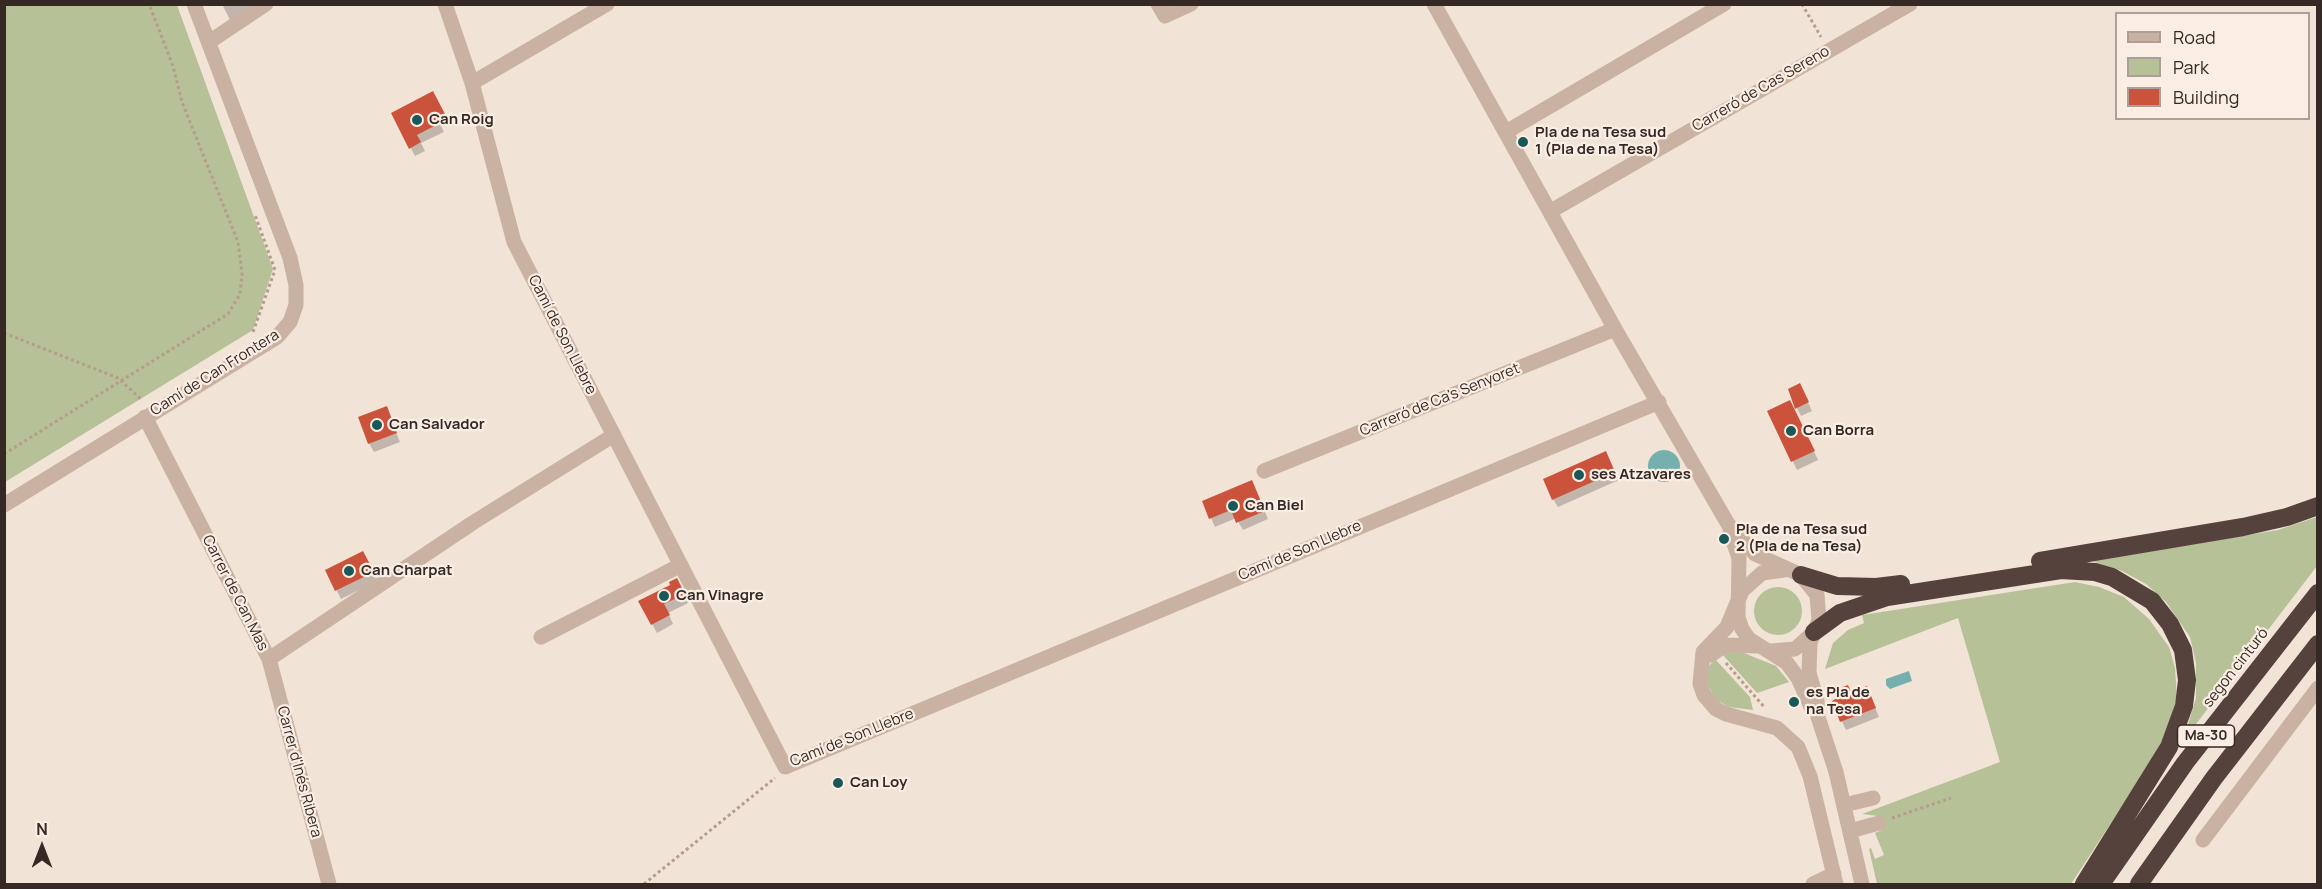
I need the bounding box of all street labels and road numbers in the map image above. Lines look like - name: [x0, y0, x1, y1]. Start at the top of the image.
- street label: Carreró de Cas Sereno: [1689, 42, 1833, 136]
- street label: Camí de Son Llebre: [524, 272, 600, 398]
- street label: Camí de Can Frontera: [147, 326, 283, 420]
- street label: Carreró de Ca's Senyoret: [1357, 360, 1523, 440]
- street label: Camí de Son Llebre: [1236, 517, 1364, 585]
- street label: Carrer de Can Mas: [198, 532, 272, 654]
- street label: segon cinturó: [2199, 625, 2273, 711]
- street label: Carrer d'Inés Ribera: [273, 704, 325, 840]
- street label: Camí de Son Llebre: [788, 705, 916, 771]
- road number: Ma-30: [2178, 725, 2234, 747]

